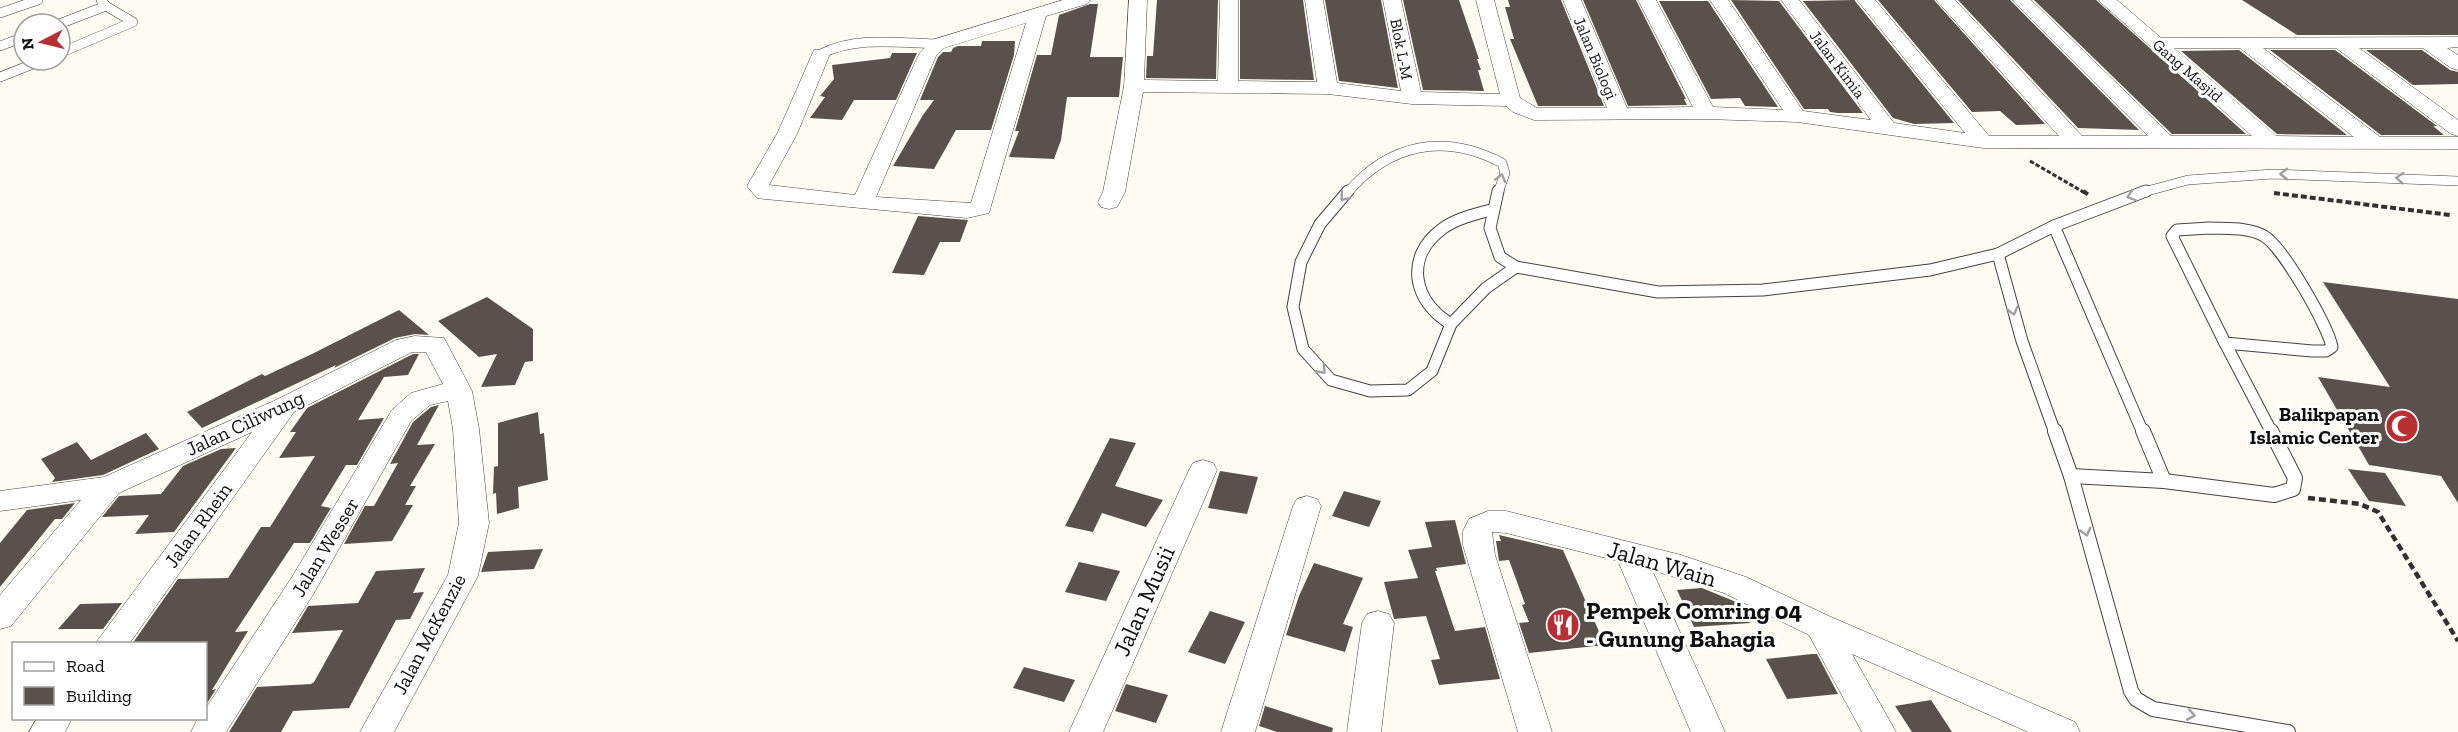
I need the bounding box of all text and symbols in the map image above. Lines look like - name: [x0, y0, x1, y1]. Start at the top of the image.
- north arrow: [12, 12, 72, 72]
- street label: Jalan Biologi: [1570, 14, 1622, 103]
- street label: Blok L-M: [1386, 17, 1417, 81]
- street label: Jalan Kimia: [1806, 27, 1869, 102]
- street label: Gang Masjid: [2149, 35, 2227, 106]
- text: N: [17, 37, 38, 51]
- one-way arrow: [2280, 168, 2289, 180]
- one-way arrow: [2396, 172, 2405, 185]
- one-way arrow: [1494, 173, 1507, 183]
- one-way arrow: [2126, 188, 2137, 201]
- one-way arrow: [1340, 190, 1351, 201]
- one-way arrow: [2006, 305, 2018, 316]
- one-way arrow: [1315, 363, 1326, 374]
- street label: Jalan Ciliwung: [182, 385, 308, 461]
- place label: Balikpapan Islamic Center: [2250, 402, 2379, 449]
- mosque icon: Balikpapan Islamic Center: [2384, 408, 2420, 444]
- street label: Jalan Rhein: [159, 477, 237, 572]
- street label: Jalan Wesser: [286, 493, 364, 601]
- one-way arrow: [2079, 527, 2092, 537]
- street label: Jalan Wain: [1604, 534, 1720, 593]
- street label: Jalan Musii: [1106, 541, 1181, 660]
- street label: Jalan McKenzie: [387, 570, 471, 698]
- place label: Pempek Comring 04 - Gunung Bahagia: [1586, 596, 1803, 653]
- restaurant icon: Pempek Comring 04 - Gunung Bahagia: [1545, 607, 1581, 643]
- legend: [12, 642, 207, 720]
- text: Road: [66, 655, 105, 677]
- text: Building: [66, 685, 132, 707]
- one-way arrow: [2186, 709, 2196, 721]

